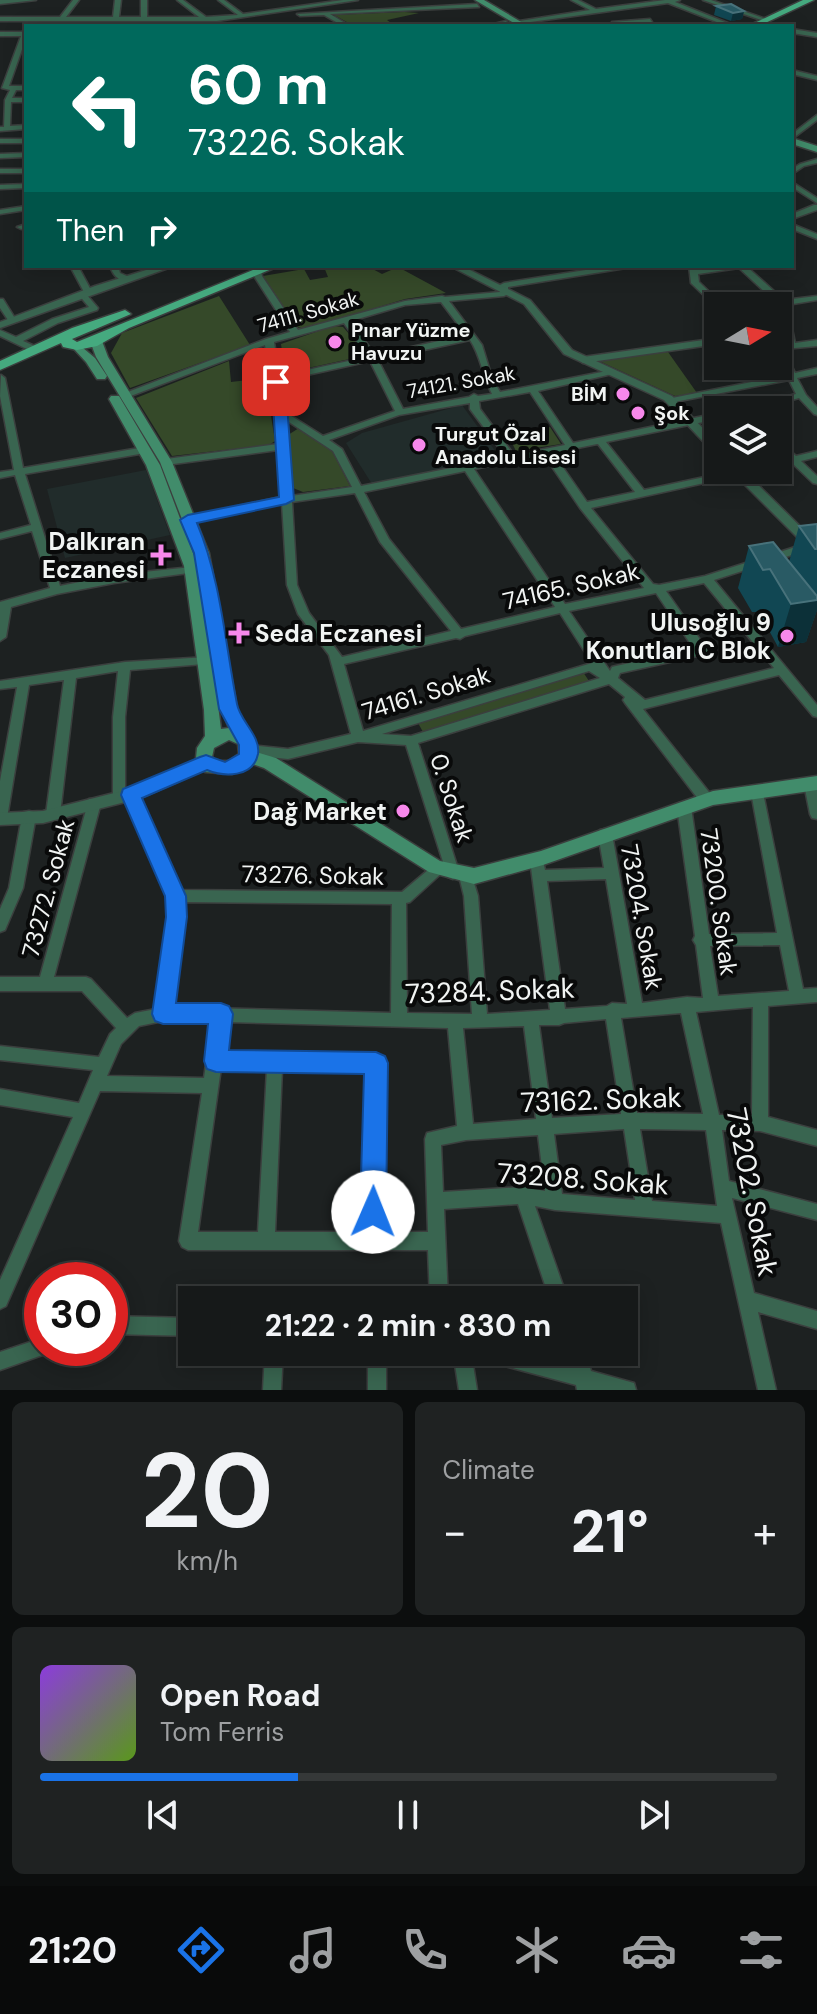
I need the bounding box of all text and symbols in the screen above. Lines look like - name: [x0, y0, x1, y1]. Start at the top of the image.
- text: 60 m: [188, 48, 329, 121]
- icon: left: [56, 56, 160, 160]
- text: 73226. Sokak: [188, 119, 405, 166]
- icon: right: [140, 208, 184, 252]
- text: Then: [56, 211, 124, 250]
- street label: 74111. Sokak: [254, 285, 362, 339]
- north arrow: [704, 292, 792, 380]
- map controls: [704, 292, 792, 484]
- place label: Pınar Yüzme Havuzu: [351, 317, 471, 366]
- marker: Pınar Yüzme Havuzu: [326, 333, 344, 351]
- pin: [242, 348, 310, 416]
- icon: arrive: [254, 360, 298, 404]
- street label: 74121. Sokak: [405, 360, 517, 404]
- place label: BİM: [571, 381, 607, 407]
- marker: BİM: [614, 385, 632, 403]
- button: layers: [704, 396, 792, 484]
- place label: Şok: [654, 400, 690, 426]
- marker: Şok: [629, 404, 647, 422]
- place label: Turgut Özal Anadolu Lisesi: [435, 421, 576, 470]
- marker: Turgut Özal Anadolu Lisesi: [410, 436, 428, 454]
- place label: Dalkıran Eczanesi: [42, 526, 145, 585]
- marker: Dalkıran Eczanesi: [152, 546, 170, 564]
- street label: 74165. Sokak: [500, 555, 642, 617]
- place label: Ulusoğlu 9 Konutları C Blok: [586, 607, 771, 666]
- place label: Seda Eczanesi: [255, 618, 422, 649]
- marker: Seda Eczanesi: [230, 624, 248, 642]
- marker: Ulusoğlu 9 Konutları C Blok: [778, 627, 796, 645]
- street label: 74161. Sokak: [358, 659, 494, 727]
- street label: 0. Sokak: [423, 750, 481, 846]
- place label: Dağ Market: [253, 796, 387, 827]
- marker: Dağ Market: [394, 802, 412, 820]
- street label: 73272. Sokak: [15, 815, 81, 961]
- street label: 73200. Sokak: [693, 826, 745, 978]
- street label: 73204. Sokak: [614, 842, 670, 992]
- street label: 73276. Sokak: [241, 858, 385, 892]
- street label: 73284. Sokak: [405, 970, 575, 1012]
- street label: 73162. Sokak: [520, 1079, 682, 1121]
- street label: 73202. Sokak: [718, 1105, 786, 1279]
- street label: 73208. Sokak: [496, 1155, 670, 1203]
- position arrow: [331, 1170, 415, 1254]
- speed limit sign: 30: [24, 1262, 128, 1366]
- text: 21:22 · 2 min · 830 m: [265, 1306, 551, 1345]
- text: 20: [141, 1424, 274, 1559]
- text: Climate: [443, 1453, 535, 1487]
- text: 21°: [571, 1492, 649, 1571]
- text: −: [443, 1503, 467, 1561]
- text: +: [753, 1503, 777, 1561]
- text: km/h: [177, 1544, 238, 1578]
- text: Open Road: [160, 1676, 320, 1715]
- text: Tom Ferris: [160, 1715, 284, 1749]
- icon: previous: [141, 1793, 185, 1837]
- icon: pause: [386, 1793, 430, 1837]
- icon: next: [632, 1793, 676, 1837]
- icon: directions: [173, 1922, 229, 1978]
- icon: music: [285, 1922, 341, 1978]
- icon: phone: [397, 1922, 453, 1978]
- icon: climate: [509, 1922, 565, 1978]
- icon: car: [621, 1922, 677, 1978]
- icon: filters: [733, 1922, 789, 1978]
- text: 21:20: [28, 1927, 117, 1974]

